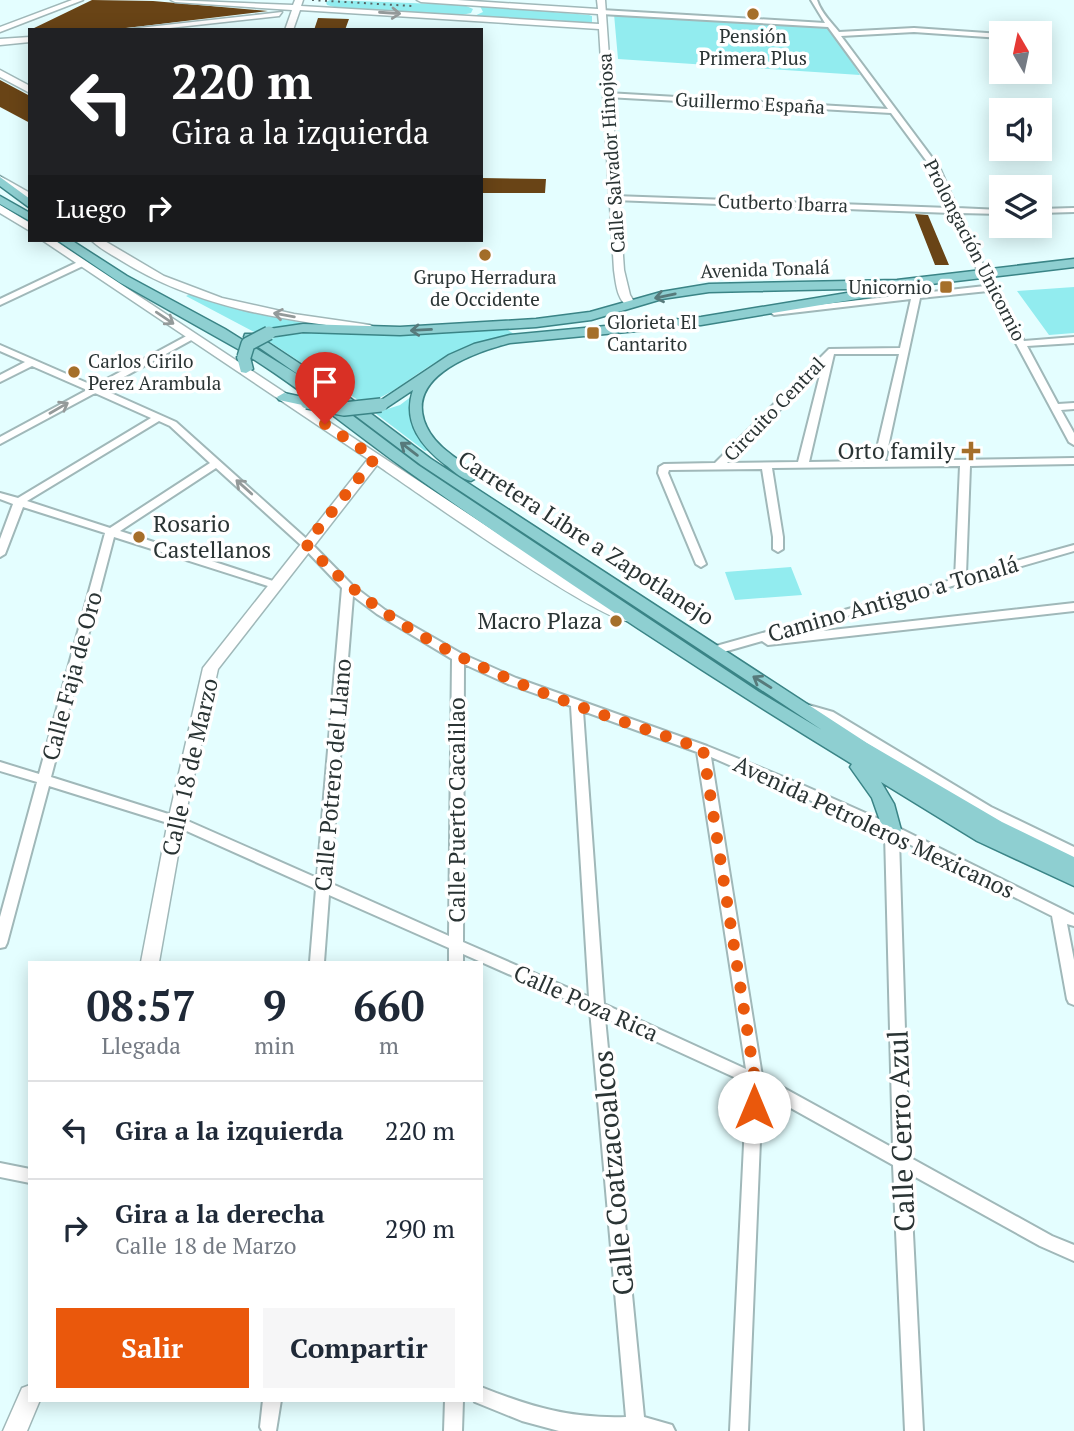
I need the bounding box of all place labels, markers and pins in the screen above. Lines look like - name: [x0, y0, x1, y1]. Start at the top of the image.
- marker: Pensión Primera Plus: [745, 6, 761, 22]
- place label: Pensión Primera Plus: [699, 23, 807, 70]
- marker: Grupo Herradura de Occidente: [477, 247, 493, 263]
- place label: Grupo Herradura de Occidente: [413, 264, 557, 311]
- place label: Unicornio: [848, 274, 932, 299]
- marker: Unicornio: [938, 279, 954, 295]
- place label: Glorieta El Cantarito: [607, 309, 697, 356]
- marker: Glorieta El Cantarito: [585, 325, 601, 341]
- place label: Carlos Cirilo Perez Arambula: [88, 348, 222, 395]
- pin: [295, 352, 355, 424]
- marker: Carlos Cirilo Perez Arambula: [66, 364, 82, 380]
- place label: Orto family: [838, 435, 955, 466]
- marker: Orto family: [961, 441, 981, 461]
- place label: Rosario Castellanos: [153, 508, 271, 565]
- marker: Rosario Castellanos: [131, 529, 147, 545]
- place label: Macro Plaza: [478, 605, 602, 636]
- marker: Macro Plaza: [608, 613, 624, 629]

